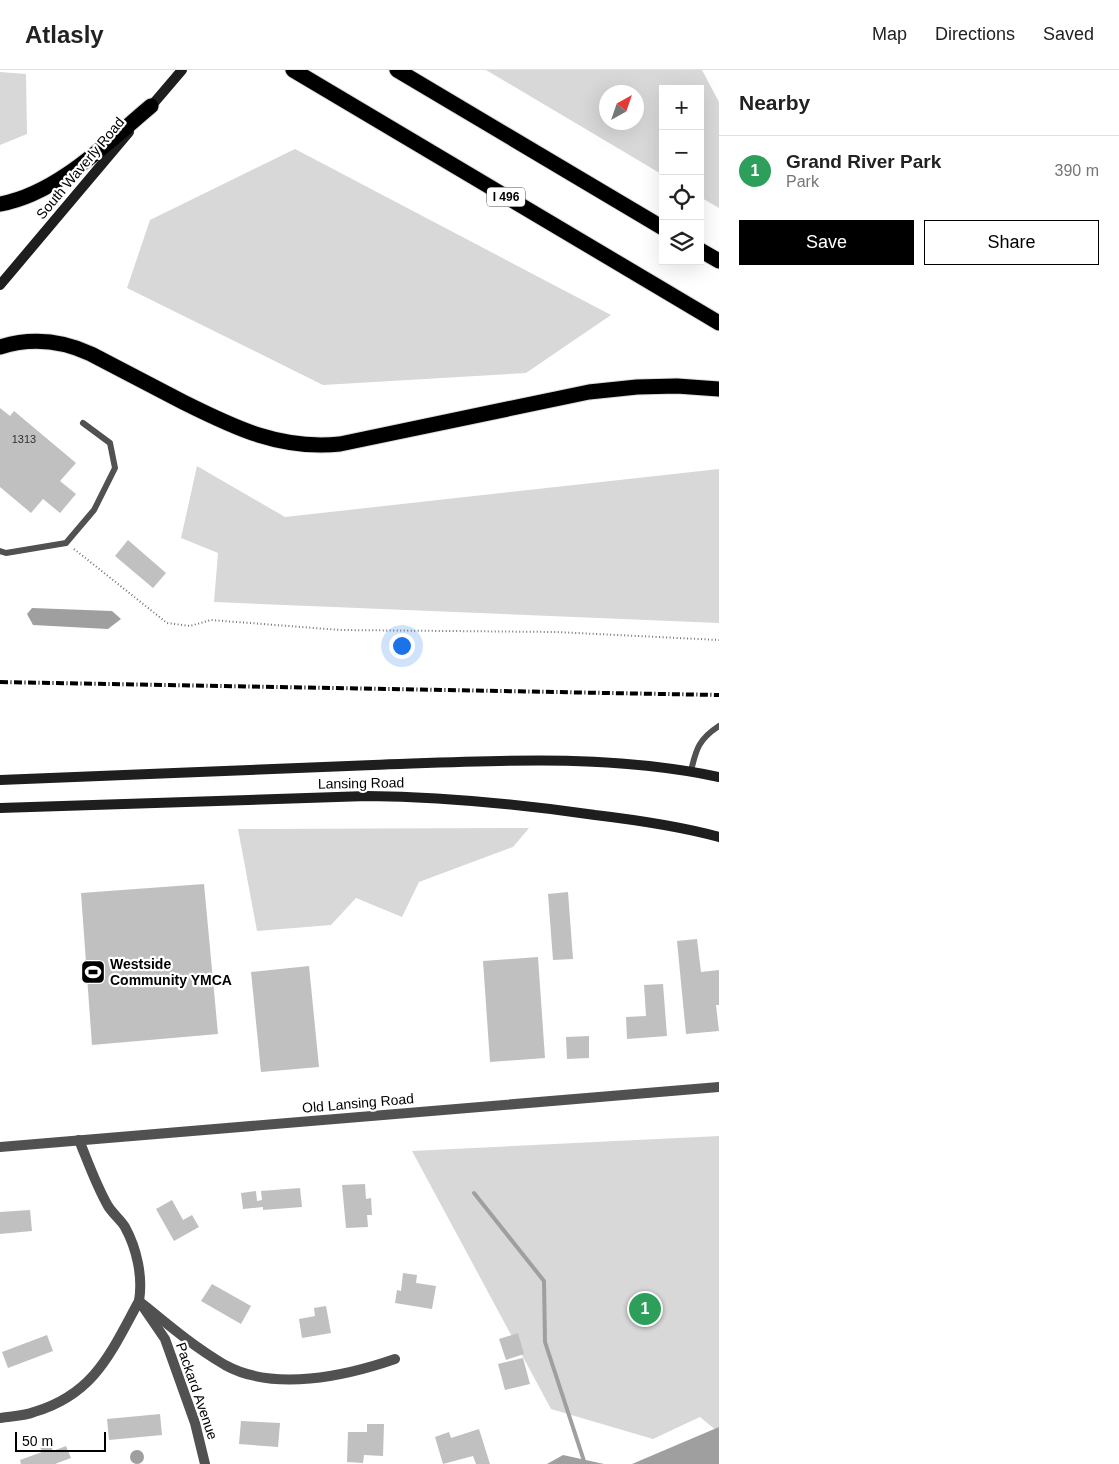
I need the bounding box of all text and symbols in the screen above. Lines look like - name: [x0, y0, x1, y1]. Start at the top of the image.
- text: Atlasly: [25, 21, 104, 48]
- text: Map: [872, 24, 907, 44]
- text: Directions: [935, 24, 1015, 44]
- text: Saved: [1043, 24, 1094, 44]
- north arrow: [599, 85, 644, 130]
- map controls: [659, 85, 704, 265]
- button: +: [659, 85, 704, 130]
- text: Nearby: [739, 91, 810, 114]
- street label: South Waverly Road: [33, 114, 127, 222]
- button: −: [659, 130, 704, 175]
- text: Grand River Park: [786, 151, 941, 172]
- text: 1: [751, 162, 759, 179]
- text: 390 m: [1055, 162, 1099, 179]
- text: Park: [786, 173, 819, 190]
- button: locate: [659, 175, 704, 220]
- road number: I 496: [487, 188, 525, 206]
- button: layers: [659, 220, 704, 265]
- button: Save: [739, 220, 914, 265]
- button: Share: [924, 220, 1099, 265]
- house number: 1313: [12, 433, 36, 445]
- your location: [389, 633, 415, 659]
- street label: Lansing Road: [318, 774, 404, 792]
- place label: Westside Community YMCA: [110, 956, 232, 988]
- sports icon: Westside Community YMCA: [80, 959, 106, 985]
- street label: Old Lansing Road: [301, 1090, 415, 1116]
- pin: 1: [629, 1290, 661, 1328]
- street label: Packard Avenue: [173, 1340, 221, 1442]
- scale bar: [15, 1429, 106, 1452]
- text: 50 m: [22, 1433, 53, 1449]

